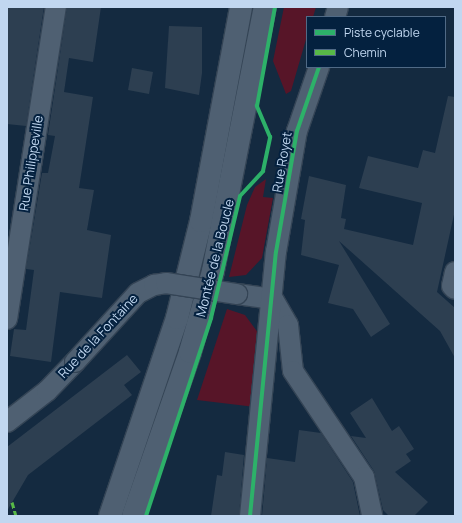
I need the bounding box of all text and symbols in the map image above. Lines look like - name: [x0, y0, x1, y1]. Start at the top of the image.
- legend: [306, 16, 446, 68]
- text: Piste cyclable: [344, 24, 420, 41]
- text: Chemin: [344, 44, 387, 61]
- street label: Rue Philippeville: [16, 114, 46, 212]
- street label: Rue Royet: [269, 131, 295, 193]
- street label: Montée de la Boucle: [193, 197, 237, 319]
- street label: Rue de la Fontaine: [55, 291, 141, 381]

